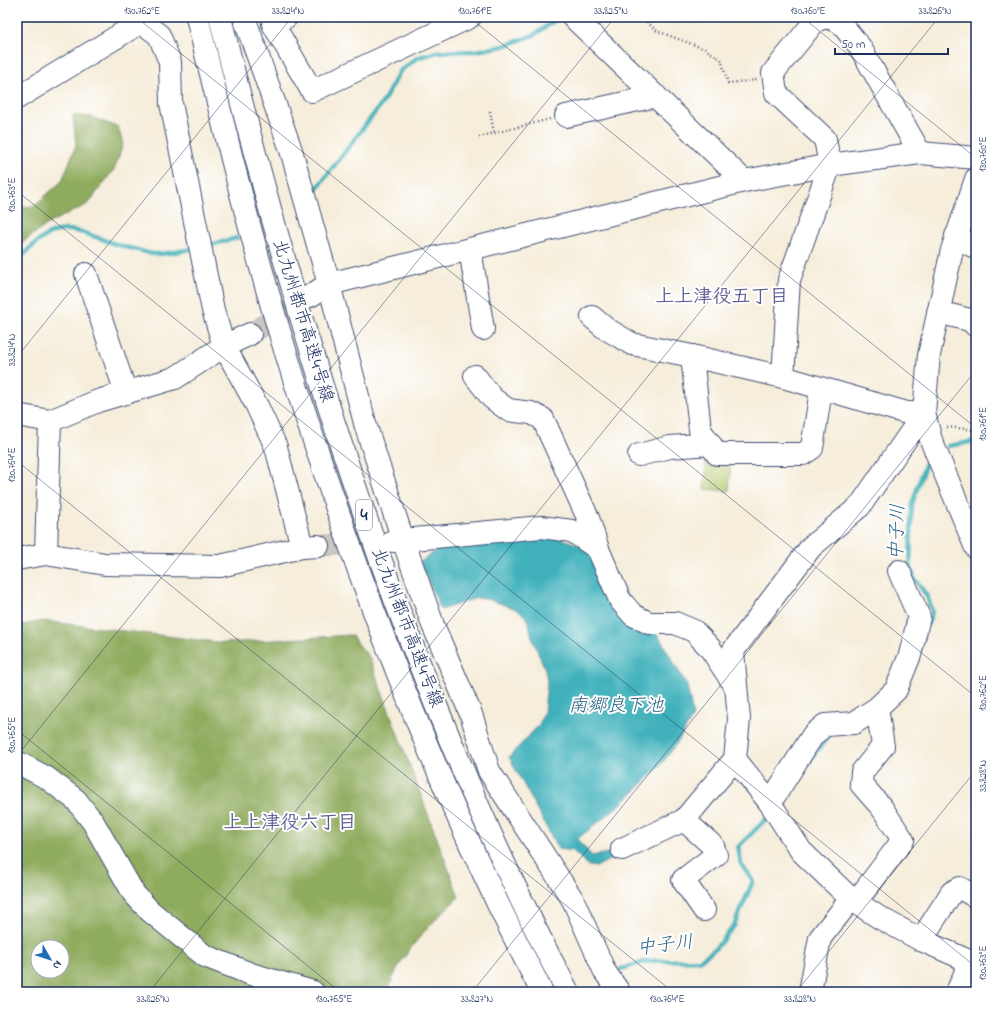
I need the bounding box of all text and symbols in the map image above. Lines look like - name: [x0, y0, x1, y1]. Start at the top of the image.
- text: 130.762°E: [124, 4, 160, 19]
- text: 33.824°N: [272, 4, 305, 19]
- text: 130.761°E: [458, 4, 492, 19]
- text: 33.825°N: [594, 4, 628, 19]
- text: 130.760°E: [790, 4, 826, 19]
- text: 33.826°N: [919, 4, 952, 19]
- scale bar: [835, 30, 948, 56]
- text: 50 m: [841, 36, 865, 54]
- text: 130.760°E: [976, 136, 991, 172]
- text: 130.763°E: [5, 177, 20, 213]
- street label: 北九州都市高速4号線: [265, 236, 339, 406]
- district label: 上上津役五丁目: [655, 284, 789, 311]
- text: 33.824°N: [5, 333, 20, 366]
- text: 130.761°E: [976, 407, 991, 441]
- text: 130.764°E: [5, 447, 20, 483]
- road number: 4: [356, 500, 372, 530]
- water label: 中子川: [884, 503, 912, 561]
- street label: 北九州都市高速4号線: [364, 544, 448, 712]
- text: 130.762°E: [976, 675, 991, 711]
- water label: 南郷良下池: [568, 693, 664, 720]
- text: 130.765°E: [5, 717, 20, 753]
- text: 33.828°N: [976, 760, 991, 792]
- district label: 上上津役六丁目: [223, 810, 357, 837]
- water label: 中子川: [635, 929, 695, 963]
- north arrow: [30, 939, 70, 979]
- text: 130.763°E: [976, 945, 991, 981]
- text: N: [48, 957, 66, 973]
- text: 33.826°N: [137, 992, 170, 1007]
- text: 130.765°E: [316, 992, 352, 1007]
- text: 33.827°N: [461, 992, 494, 1007]
- text: 130.764°E: [649, 992, 685, 1007]
- text: 33.828°N: [784, 992, 816, 1007]

